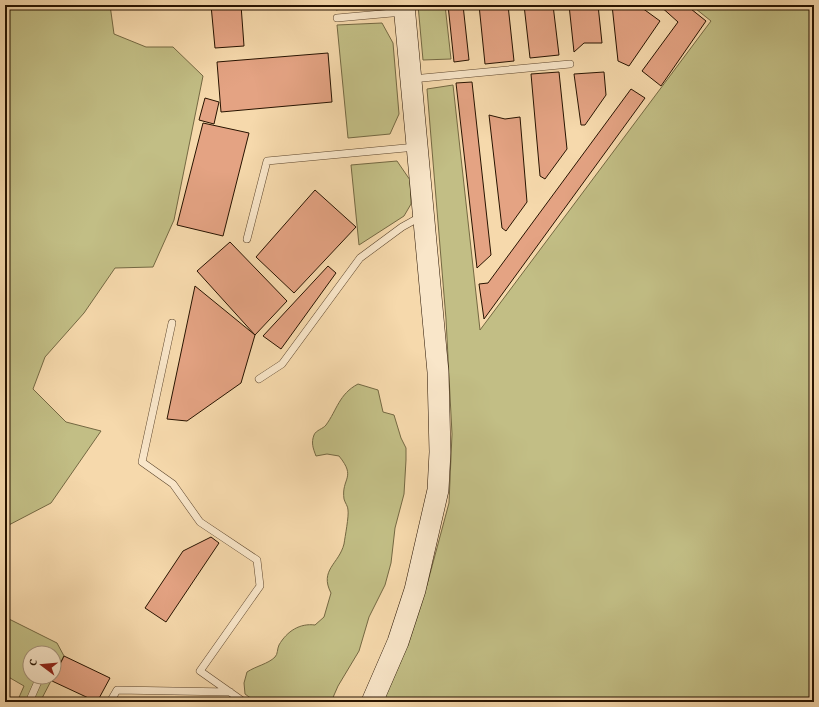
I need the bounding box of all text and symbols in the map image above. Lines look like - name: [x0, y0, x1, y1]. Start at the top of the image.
- north arrow: [22, 645, 62, 685]
- text: С: [24, 657, 41, 667]

